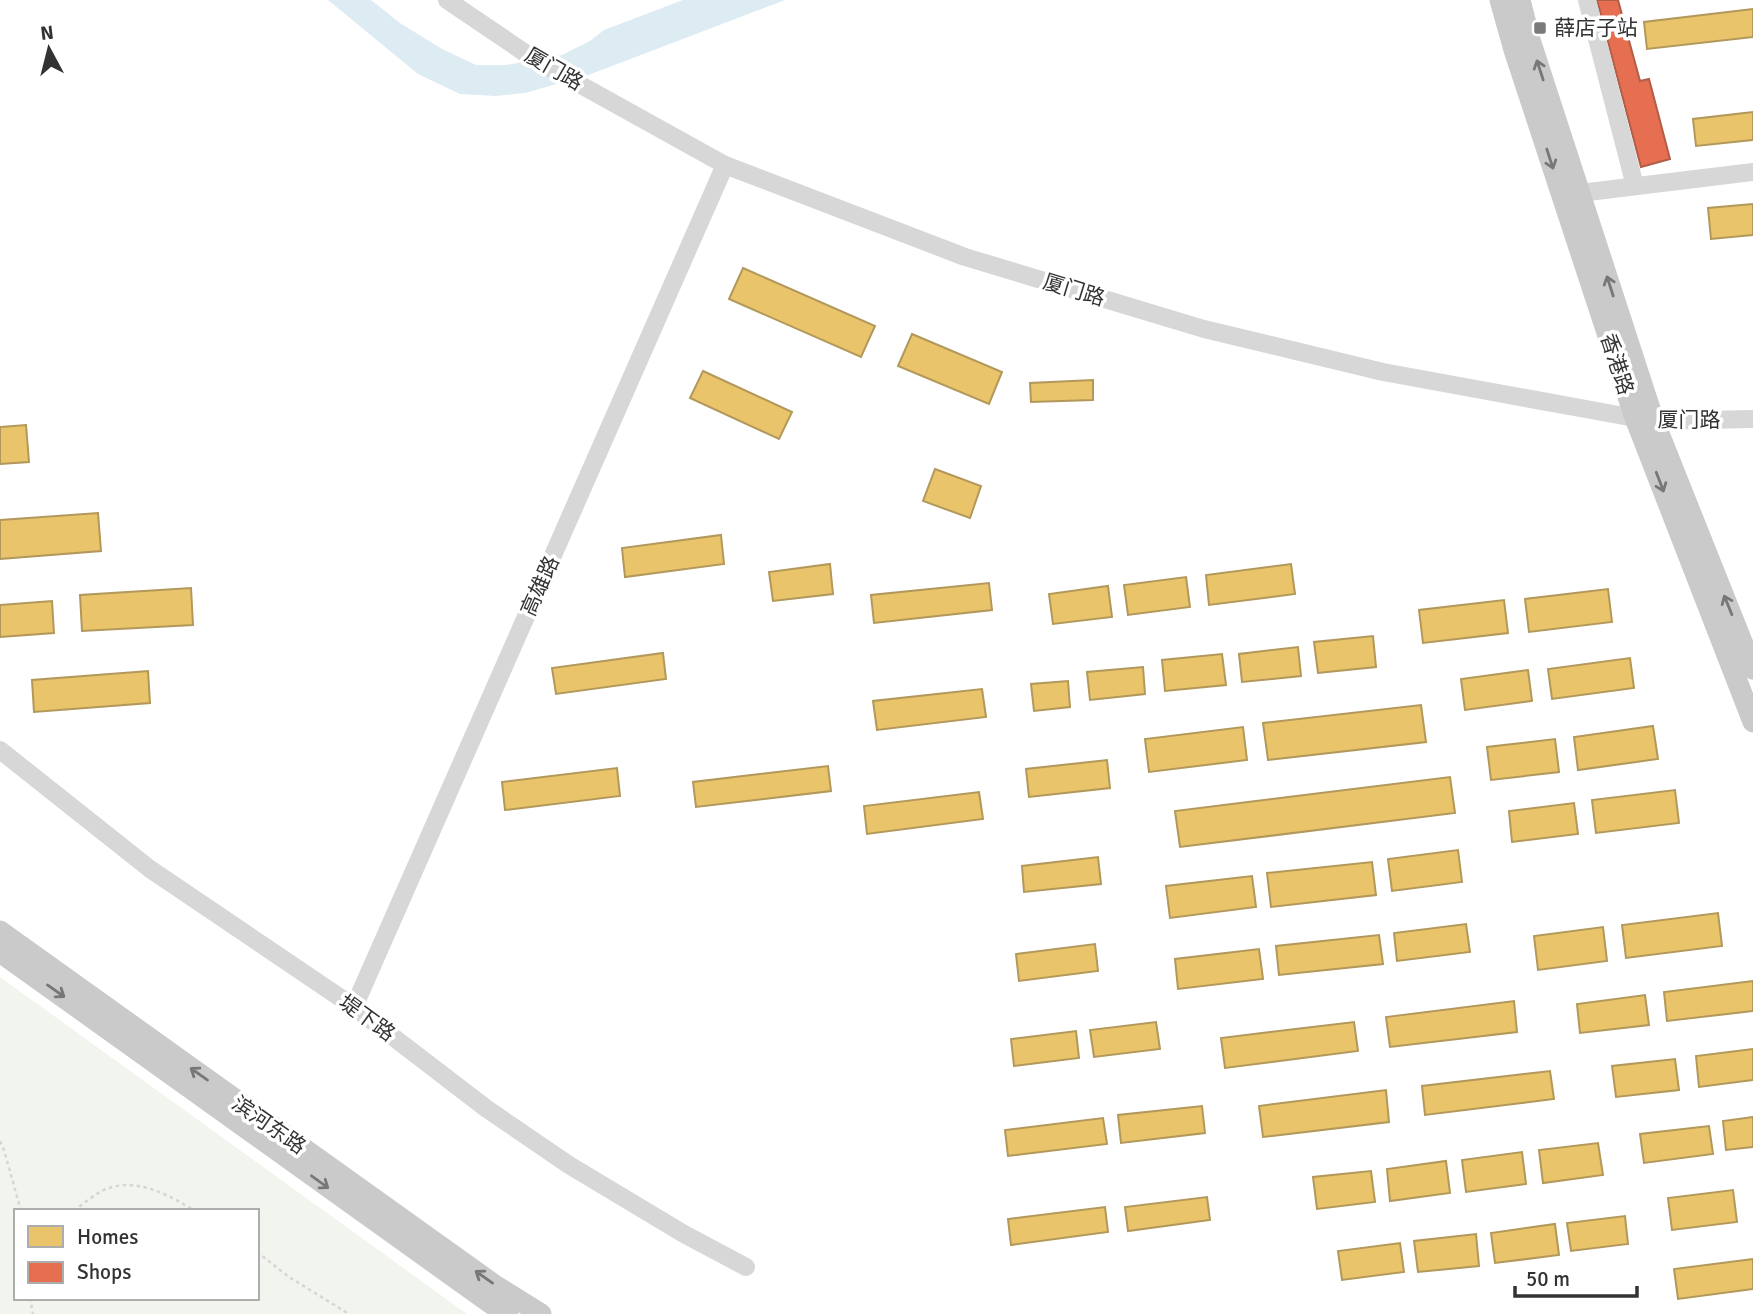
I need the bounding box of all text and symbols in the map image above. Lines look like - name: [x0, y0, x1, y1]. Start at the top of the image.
- north arrow: [14, 14, 84, 84]
- place label: 薛店子站: [1554, 15, 1638, 41]
- text: N: [39, 20, 55, 46]
- marker: 薛店子站: [1532, 20, 1548, 36]
- street label: 厦门路: [520, 42, 588, 96]
- one-way arrow: [1533, 59, 1545, 81]
- one-way arrow: [1544, 147, 1557, 169]
- street label: 厦门路: [1040, 268, 1108, 312]
- one-way arrow: [1603, 275, 1616, 297]
- street label: 香港路: [1595, 330, 1639, 398]
- street label: 厦门路: [1658, 407, 1721, 433]
- one-way arrow: [1654, 471, 1667, 492]
- street label: 高雄路: [515, 552, 565, 620]
- one-way arrow: [1720, 595, 1733, 617]
- one-way arrow: [46, 984, 65, 999]
- street label: 堤下路: [334, 989, 400, 1047]
- one-way arrow: [190, 1067, 209, 1081]
- street label: 滨河东路: [227, 1090, 311, 1160]
- one-way arrow: [310, 1175, 329, 1189]
- legend: [14, 1209, 259, 1300]
- text: Homes: [77, 1224, 139, 1250]
- scale bar: [1515, 1254, 1638, 1298]
- text: Shops: [77, 1259, 131, 1285]
- text: 50 m: [1526, 1266, 1570, 1292]
- one-way arrow: [475, 1270, 494, 1285]

